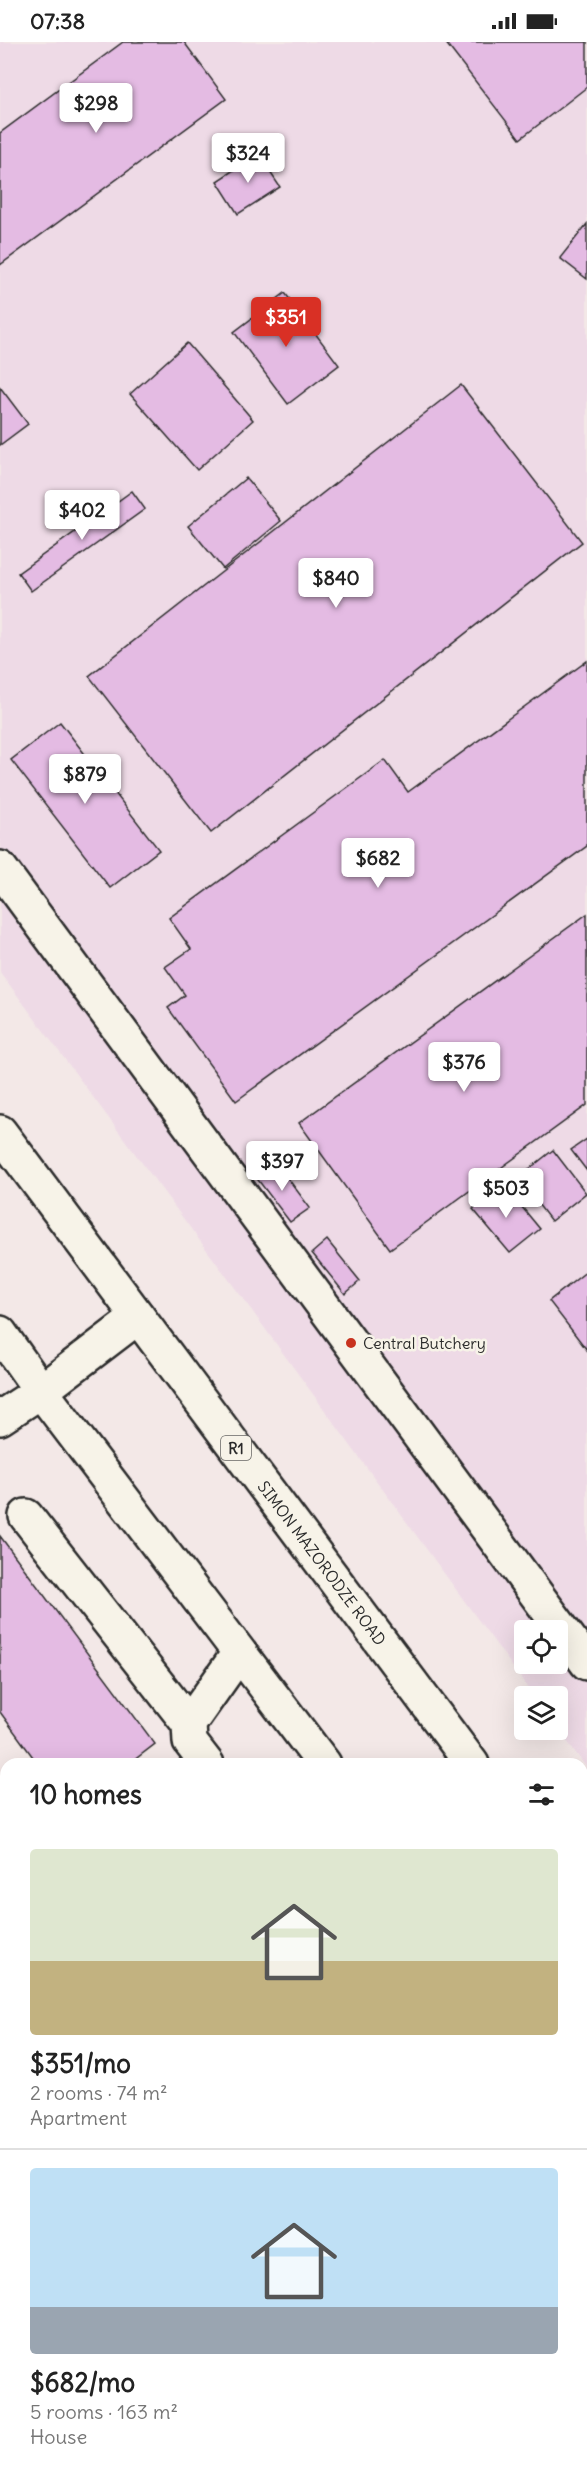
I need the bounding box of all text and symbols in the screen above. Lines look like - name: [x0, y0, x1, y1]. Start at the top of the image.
- text: 07:38: [30, 7, 85, 35]
- pin: $298: [60, 83, 132, 134]
- text: $298: [73, 90, 119, 115]
- pin: $324: [212, 133, 284, 184]
- text: $324: [226, 140, 270, 165]
- pin: $351: [250, 297, 322, 348]
- text: $351: [265, 304, 307, 329]
- pin: $402: [46, 490, 118, 541]
- text: $402: [59, 497, 105, 522]
- pin: $840: [300, 558, 372, 609]
- text: $840: [312, 565, 360, 590]
- pin: $879: [49, 754, 121, 805]
- text: $879: [63, 761, 107, 786]
- pin: $682: [342, 838, 414, 889]
- text: $682: [355, 845, 401, 870]
- pin: $376: [428, 1042, 500, 1093]
- text: $376: [442, 1049, 486, 1074]
- pin: $397: [246, 1141, 318, 1192]
- text: $397: [260, 1148, 304, 1173]
- pin: $503: [470, 1168, 542, 1219]
- text: $503: [482, 1175, 530, 1200]
- place label: Central Butchery: [363, 1333, 486, 1353]
- marker: Central Butchery: [344, 1336, 358, 1350]
- road number: R1: [221, 1436, 251, 1460]
- street label: SIMON MAZORODZE ROAD: [254, 1477, 390, 1649]
- map controls: [514, 1620, 568, 1740]
- button: locate: [514, 1620, 568, 1674]
- button: layers: [514, 1686, 568, 1740]
- text: 10 homes: [30, 1778, 142, 1811]
- icon: filters: [525, 1778, 558, 1811]
- icon: home: [240, 1888, 348, 1996]
- text: $351/mo: [30, 2047, 131, 2080]
- text: 2 rooms · 74 m²: [30, 2080, 167, 2105]
- text: Apartment: [30, 2105, 127, 2130]
- icon: home: [240, 2207, 348, 2315]
- text: $682/mo: [30, 2366, 135, 2399]
- text: 5 rooms · 163 m²: [30, 2399, 178, 2424]
- text: House: [30, 2424, 87, 2449]

